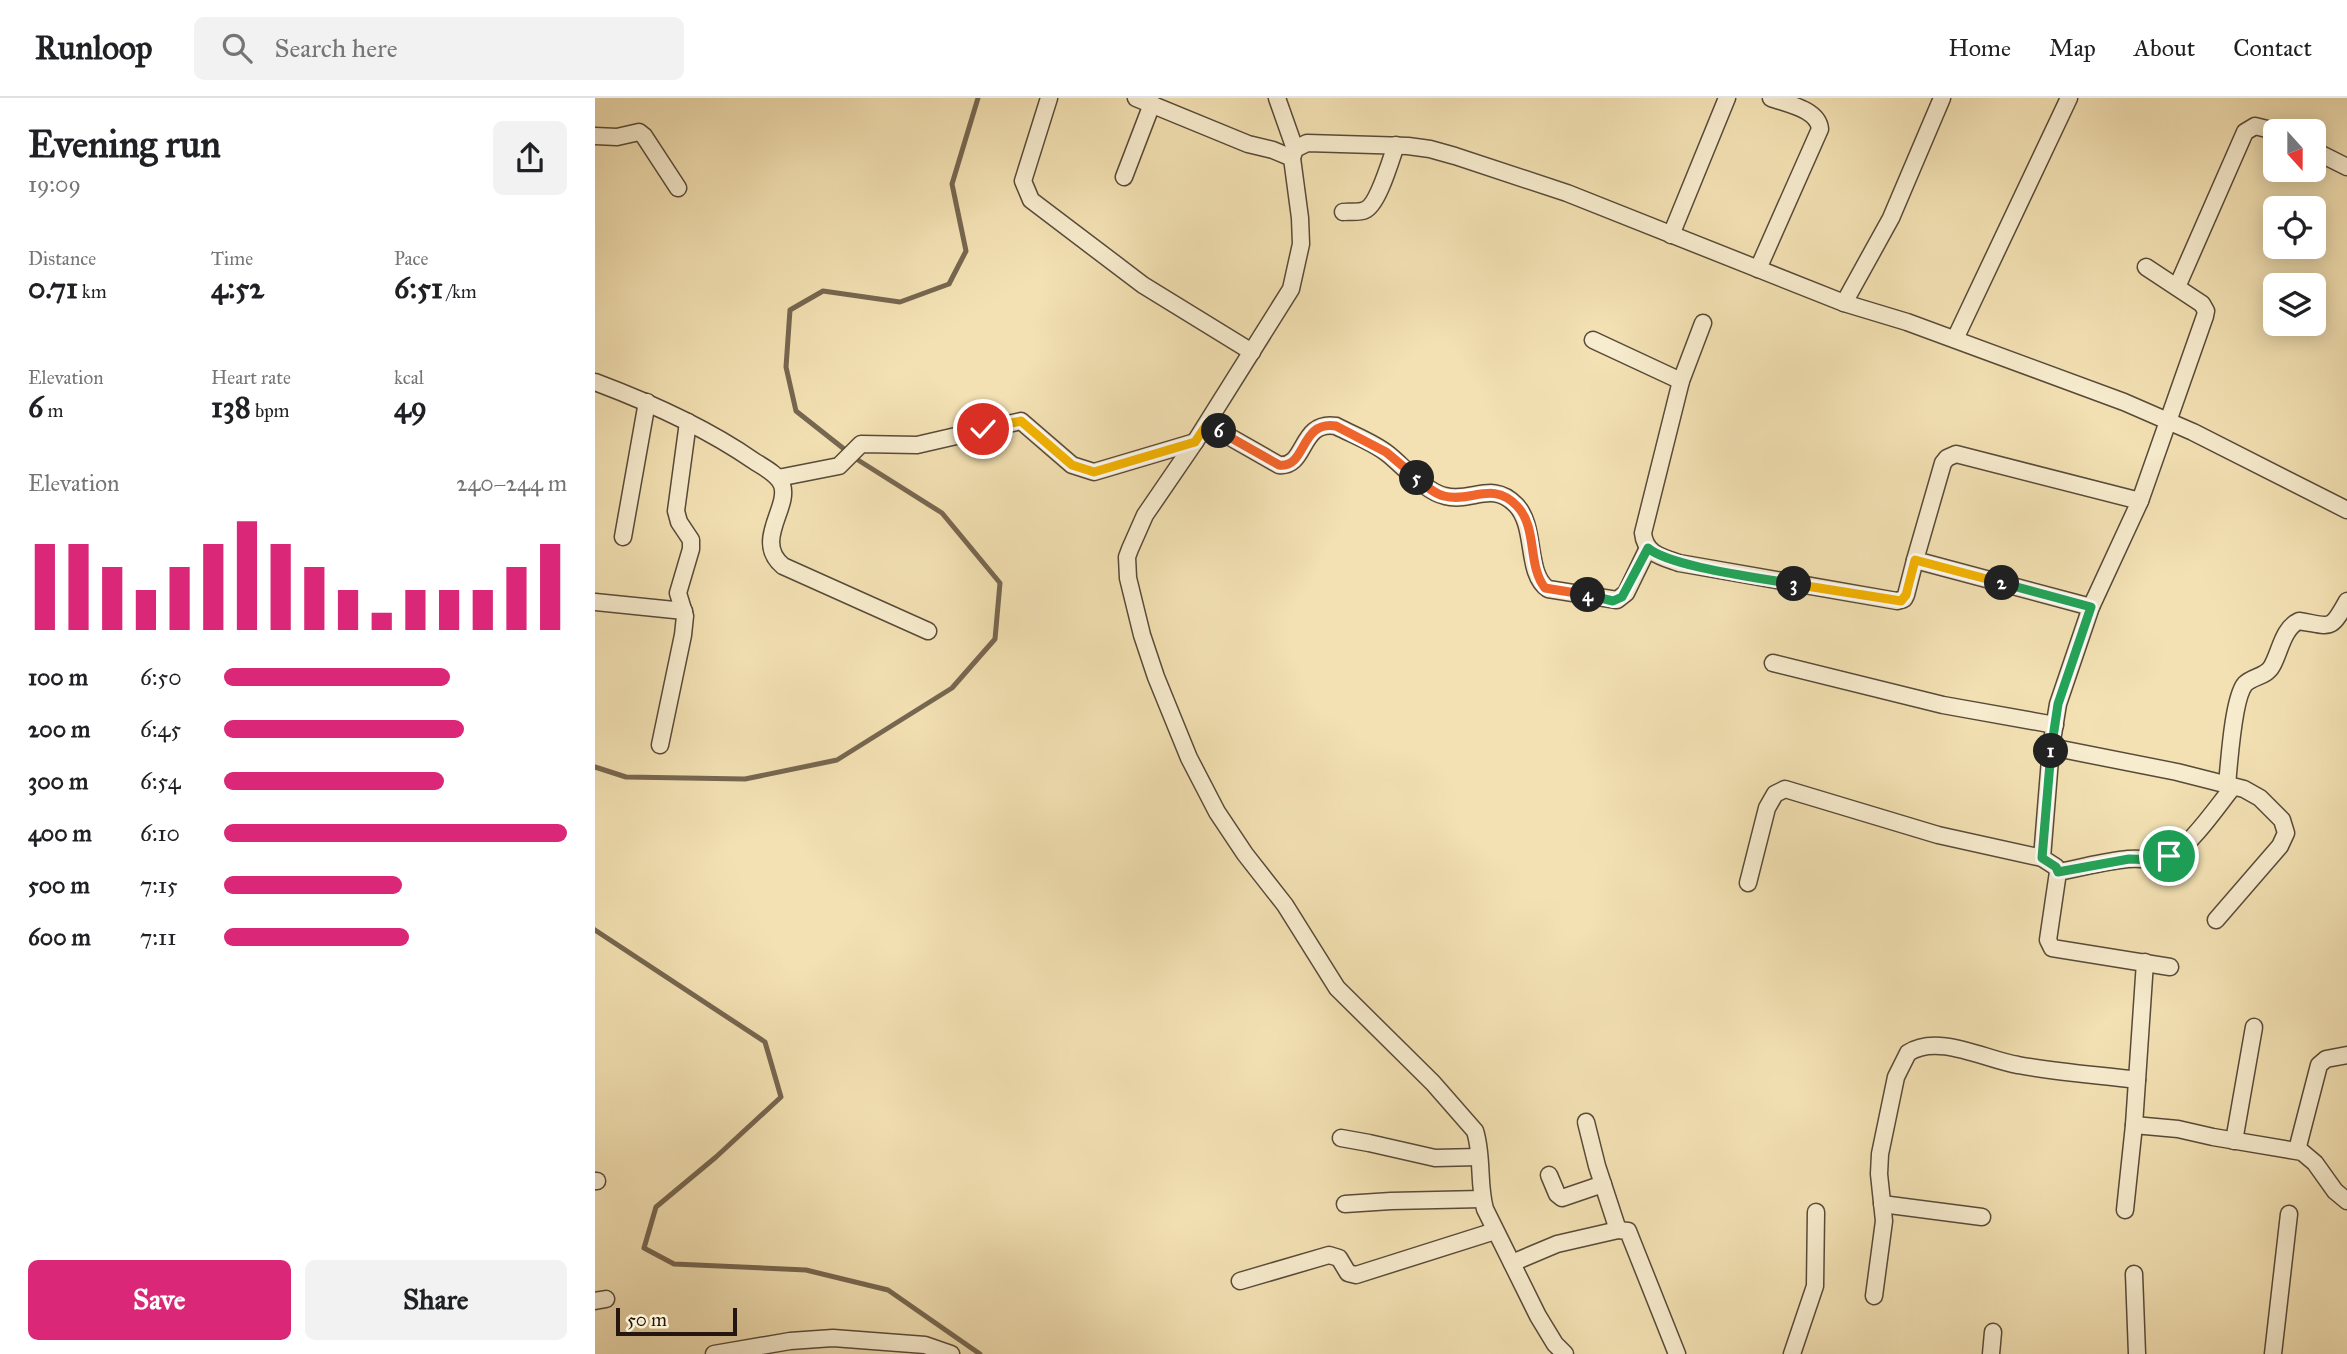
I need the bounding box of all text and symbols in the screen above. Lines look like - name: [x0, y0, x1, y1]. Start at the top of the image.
- search box: [194, 17, 684, 80]
- text: Runloop: [35, 28, 152, 68]
- icon: search: [218, 29, 256, 67]
- text: Search here: [274, 32, 397, 64]
- text: Home: [1948, 33, 2011, 63]
- text: Map: [2049, 33, 2096, 63]
- text: About: [2134, 33, 2195, 63]
- text: Contact: [2233, 33, 2312, 63]
- north arrow: [2263, 119, 2326, 182]
- map controls: [2263, 119, 2326, 336]
- text: Evening run: [28, 121, 221, 167]
- button: share: [493, 121, 567, 195]
- text: 19:09: [28, 170, 81, 198]
- button: locate: [2263, 196, 2326, 259]
- text: Distance: [28, 247, 96, 270]
- text: Time: [211, 247, 253, 270]
- text: Pace: [394, 247, 428, 270]
- text: 0.71: [28, 270, 78, 306]
- text: 4:52: [211, 270, 264, 306]
- text: 6:51: [394, 270, 443, 306]
- button: layers: [2263, 273, 2326, 336]
- text: km: [78, 280, 107, 303]
- text: /km: [443, 280, 477, 303]
- text: Elevation: [28, 366, 103, 389]
- text: Heart rate: [211, 366, 291, 389]
- text: kcal: [394, 366, 424, 389]
- text: 6: [28, 389, 43, 425]
- text: 138: [211, 389, 251, 425]
- text: 49: [394, 389, 427, 425]
- text: m: [43, 399, 63, 422]
- text: bpm: [251, 399, 290, 422]
- pin: [953, 399, 1013, 459]
- icon: check: [964, 410, 1002, 448]
- pin: 6: [1201, 414, 1237, 448]
- text: 6: [1214, 419, 1223, 442]
- pin: 5: [1399, 460, 1435, 496]
- text: 5: [1412, 466, 1421, 489]
- text: Elevation: [28, 469, 119, 497]
- text: 240–244 m: [456, 469, 567, 497]
- pin: 3: [1777, 566, 1811, 602]
- pin: 2: [1985, 566, 2019, 601]
- text: 2: [1997, 571, 2006, 594]
- text: 3: [1790, 572, 1797, 595]
- pin: 4: [1571, 578, 1605, 612]
- text: 4: [1582, 583, 1593, 606]
- text: 100 m: [28, 663, 88, 691]
- text: 6:50: [140, 663, 182, 691]
- text: 200 m: [28, 715, 90, 743]
- text: 6:45: [140, 715, 181, 743]
- pin: 1: [2033, 734, 2069, 768]
- text: 1: [2047, 739, 2054, 762]
- text: 300 m: [28, 767, 88, 795]
- text: 6:54: [140, 767, 181, 795]
- text: 400 m: [28, 819, 92, 847]
- text: 6:10: [140, 819, 180, 847]
- pin: [2139, 826, 2199, 886]
- icon: arrive: [2150, 837, 2188, 875]
- text: 500 m: [28, 871, 90, 899]
- text: 7:15: [140, 871, 178, 899]
- text: 600 m: [28, 923, 91, 951]
- text: 7:11: [140, 923, 176, 951]
- button: Save: [28, 1260, 291, 1340]
- button: Share: [305, 1260, 567, 1340]
- scale bar: [616, 1305, 737, 1337]
- text: 50 m: [627, 1308, 667, 1331]

